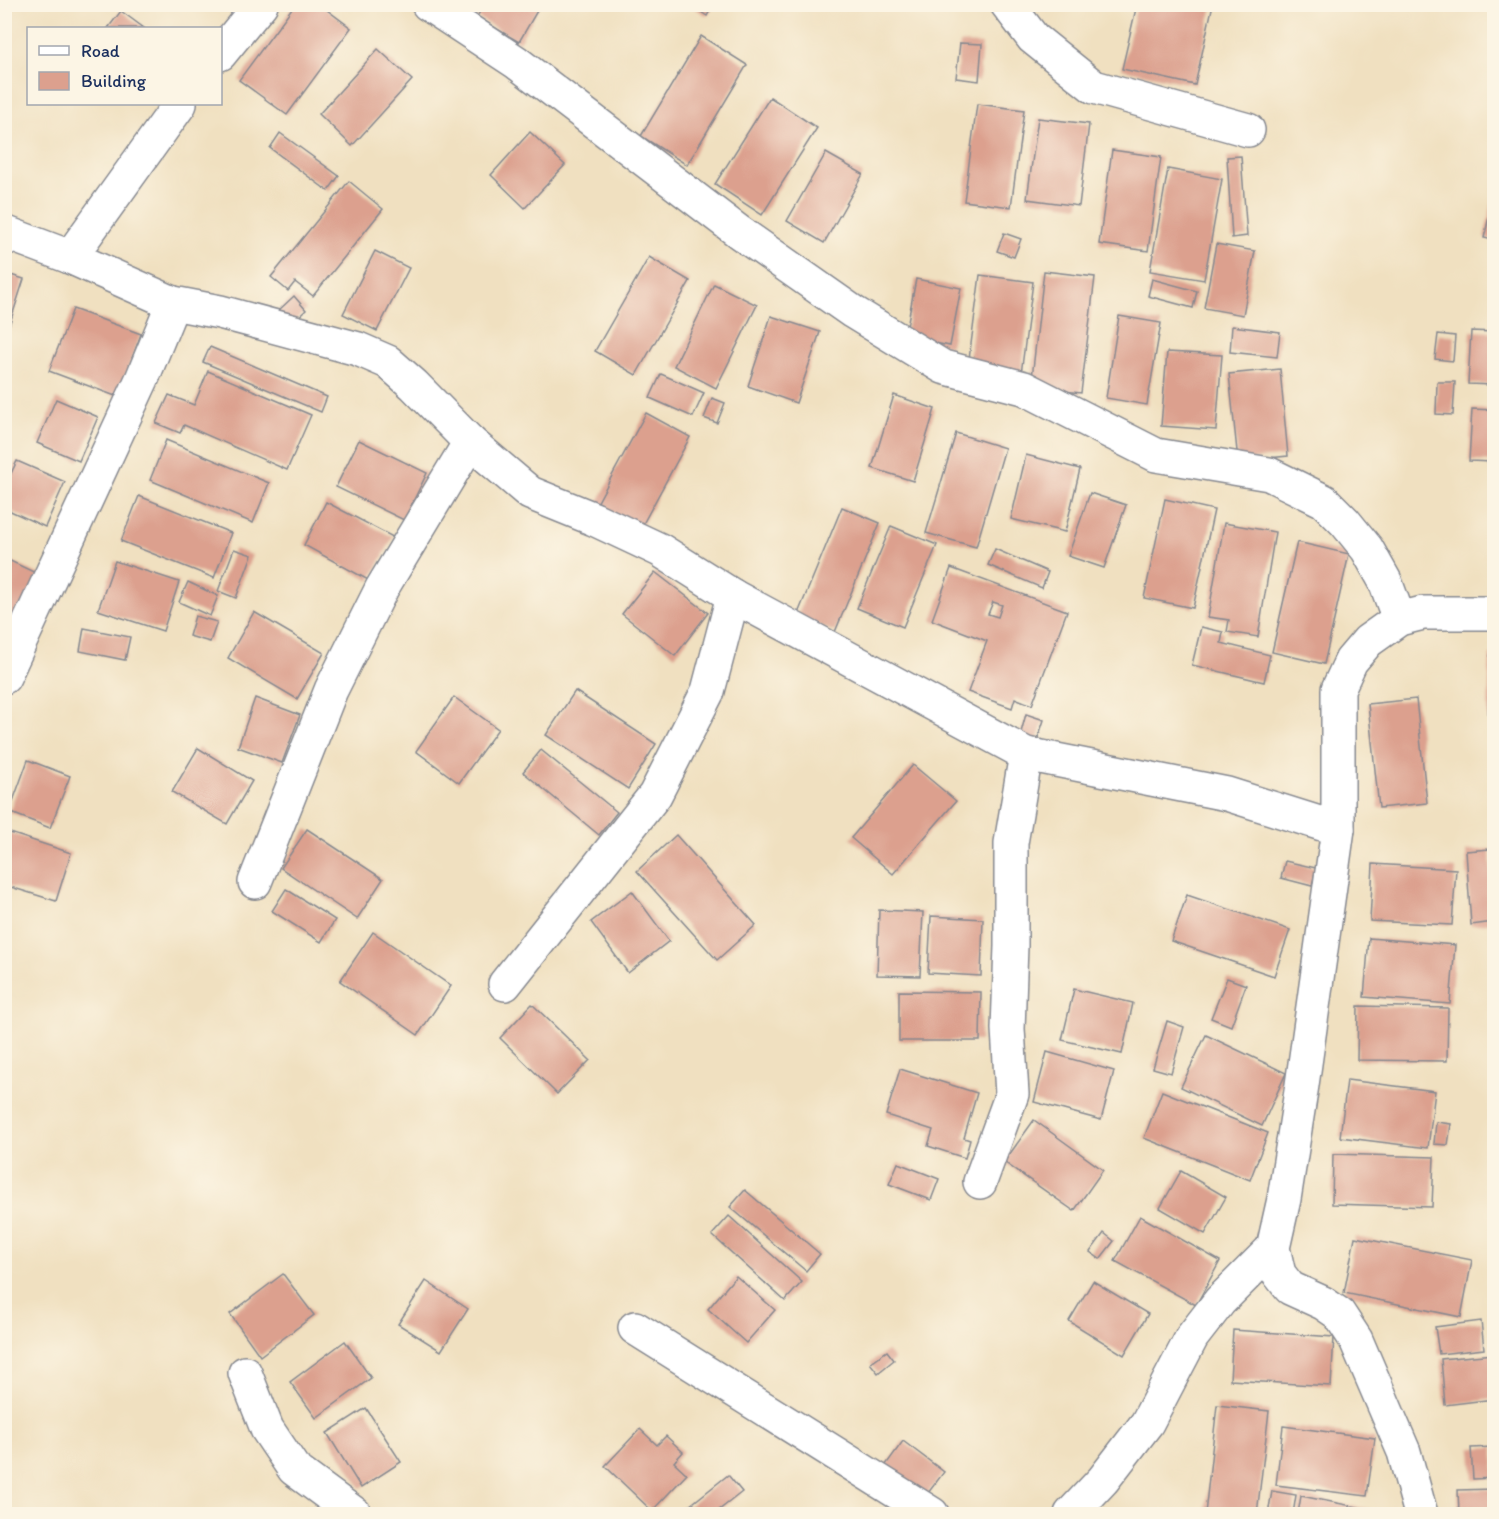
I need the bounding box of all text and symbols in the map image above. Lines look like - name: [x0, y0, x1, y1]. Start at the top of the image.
- legend: [27, 27, 222, 105]
- text: Road: [81, 40, 120, 62]
- text: Building: [81, 70, 147, 92]

